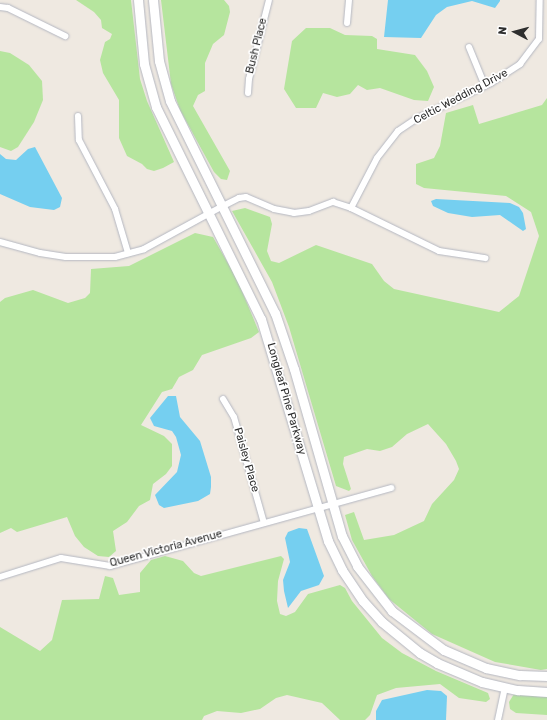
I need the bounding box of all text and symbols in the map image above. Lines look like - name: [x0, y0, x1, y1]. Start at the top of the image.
- north arrow: [495, 12, 535, 52]
- street label: Bush Place: [244, 17, 270, 75]
- text: N: [496, 26, 509, 35]
- street label: Celtic Wedding Drive: [412, 67, 510, 127]
- street label: Longleaf Pine Parkway: [264, 341, 308, 457]
- street label: Paisley Place: [230, 426, 262, 494]
- street label: Queen Victoria Avenue: [108, 528, 224, 570]

